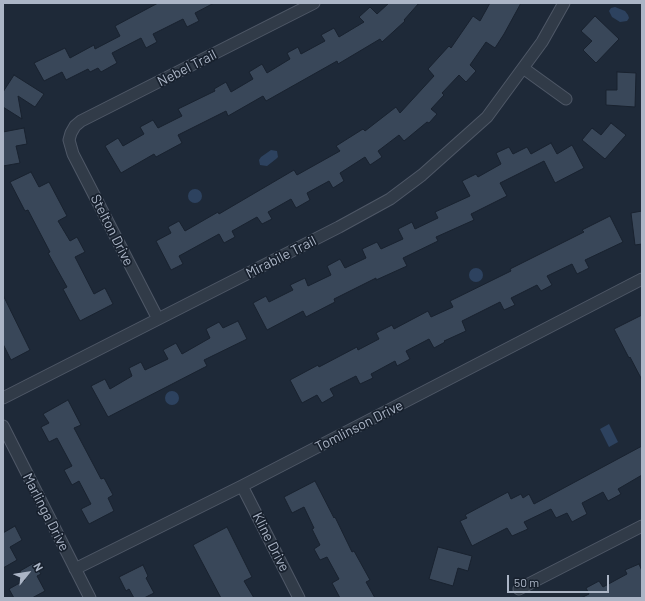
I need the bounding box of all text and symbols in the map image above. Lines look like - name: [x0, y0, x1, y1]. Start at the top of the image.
- street label: Nebel Trail: [155, 46, 219, 90]
- street label: Stelton Drive: [87, 192, 137, 268]
- street label: Mirabile Trail: [243, 232, 319, 282]
- street label: Tomlinson Drive: [312, 397, 406, 455]
- street label: Marlinga Drive: [19, 470, 73, 554]
- street label: Kline Drive: [249, 510, 293, 574]
- north arrow: [8, 553, 48, 593]
- text: N: [31, 560, 46, 573]
- scale bar: [509, 567, 611, 593]
- text: 50 m: [514, 575, 539, 589]

